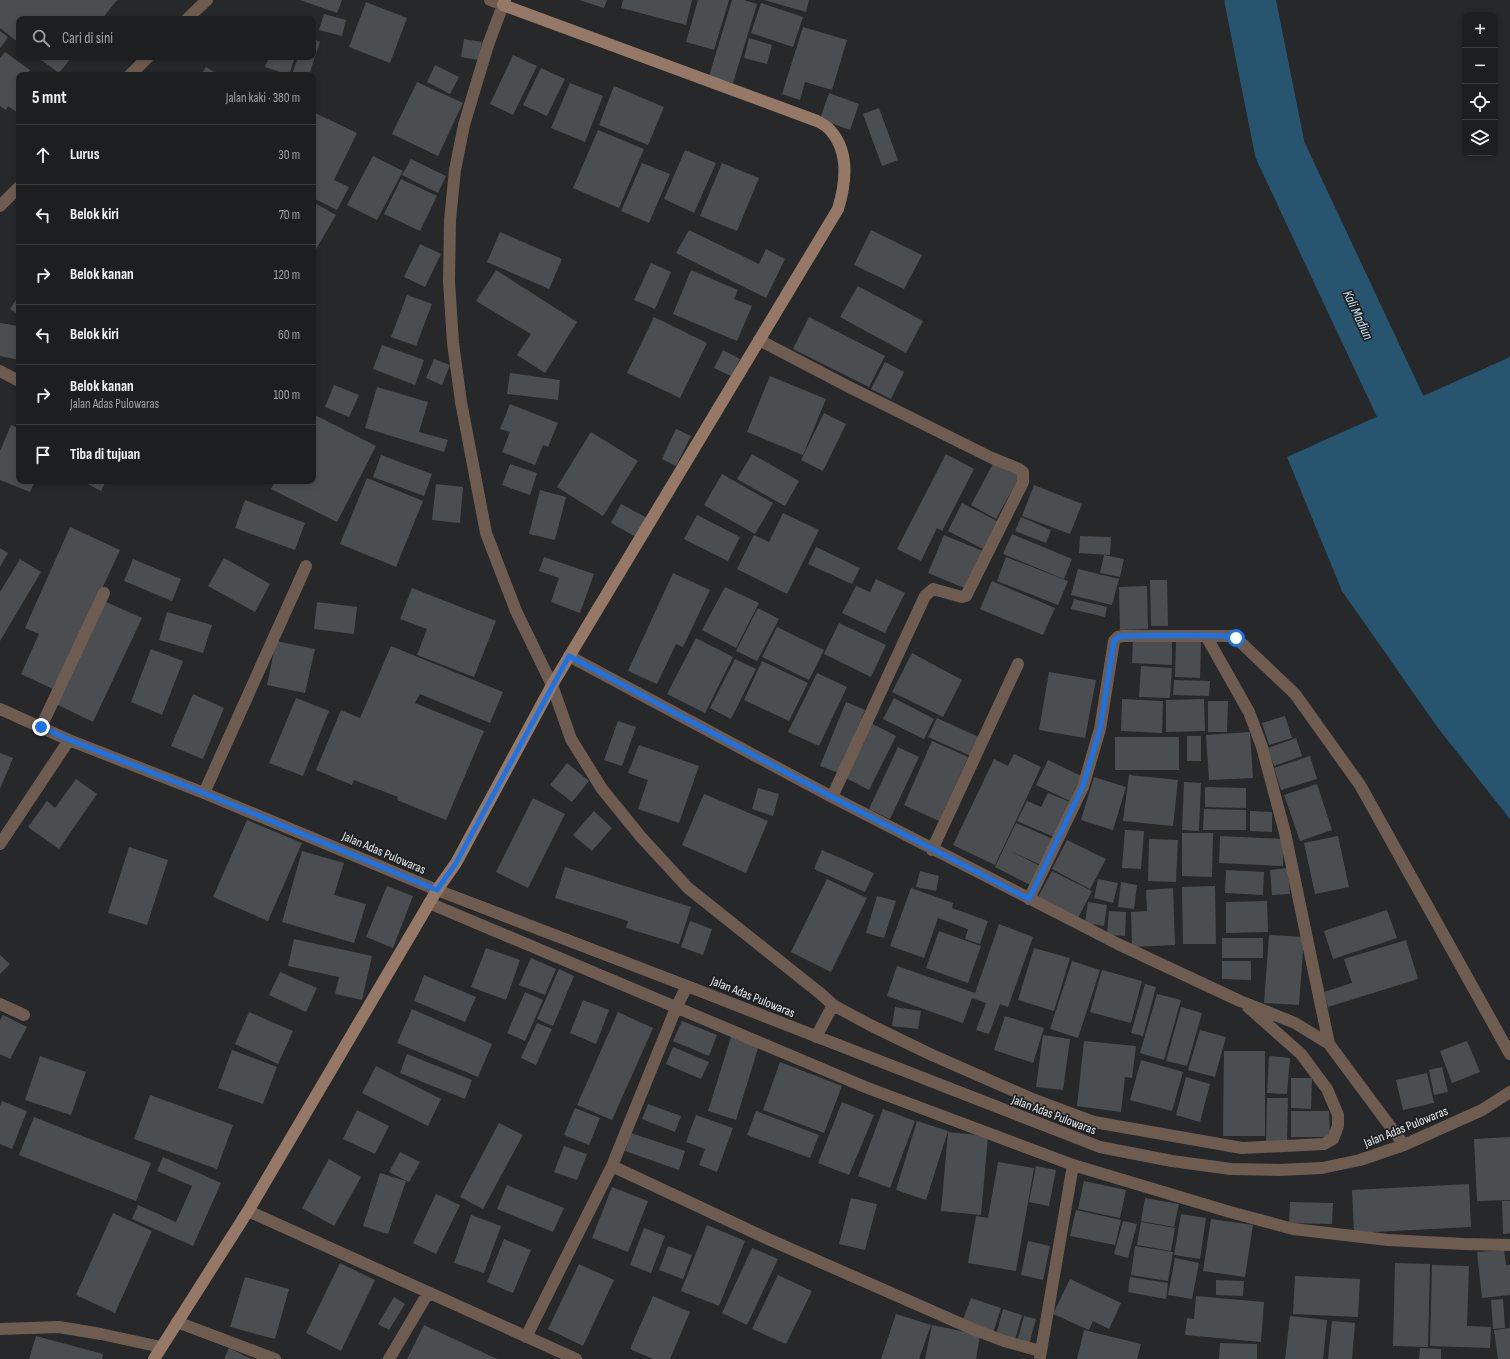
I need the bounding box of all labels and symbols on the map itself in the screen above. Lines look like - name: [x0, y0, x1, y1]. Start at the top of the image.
- water label: Kali Madiun: [1339, 287, 1377, 343]
- route start: [1227, 629, 1245, 647]
- route end: [32, 718, 50, 736]
- street label: Jalan Adas Pulowaras: [339, 828, 429, 878]
- street label: Jalan Adas Pulowaras: [708, 972, 798, 1021]
- street label: Jalan Adas Pulowaras: [1009, 1091, 1099, 1139]
- street label: Jalan Adas Pulowaras: [1361, 1103, 1451, 1152]

